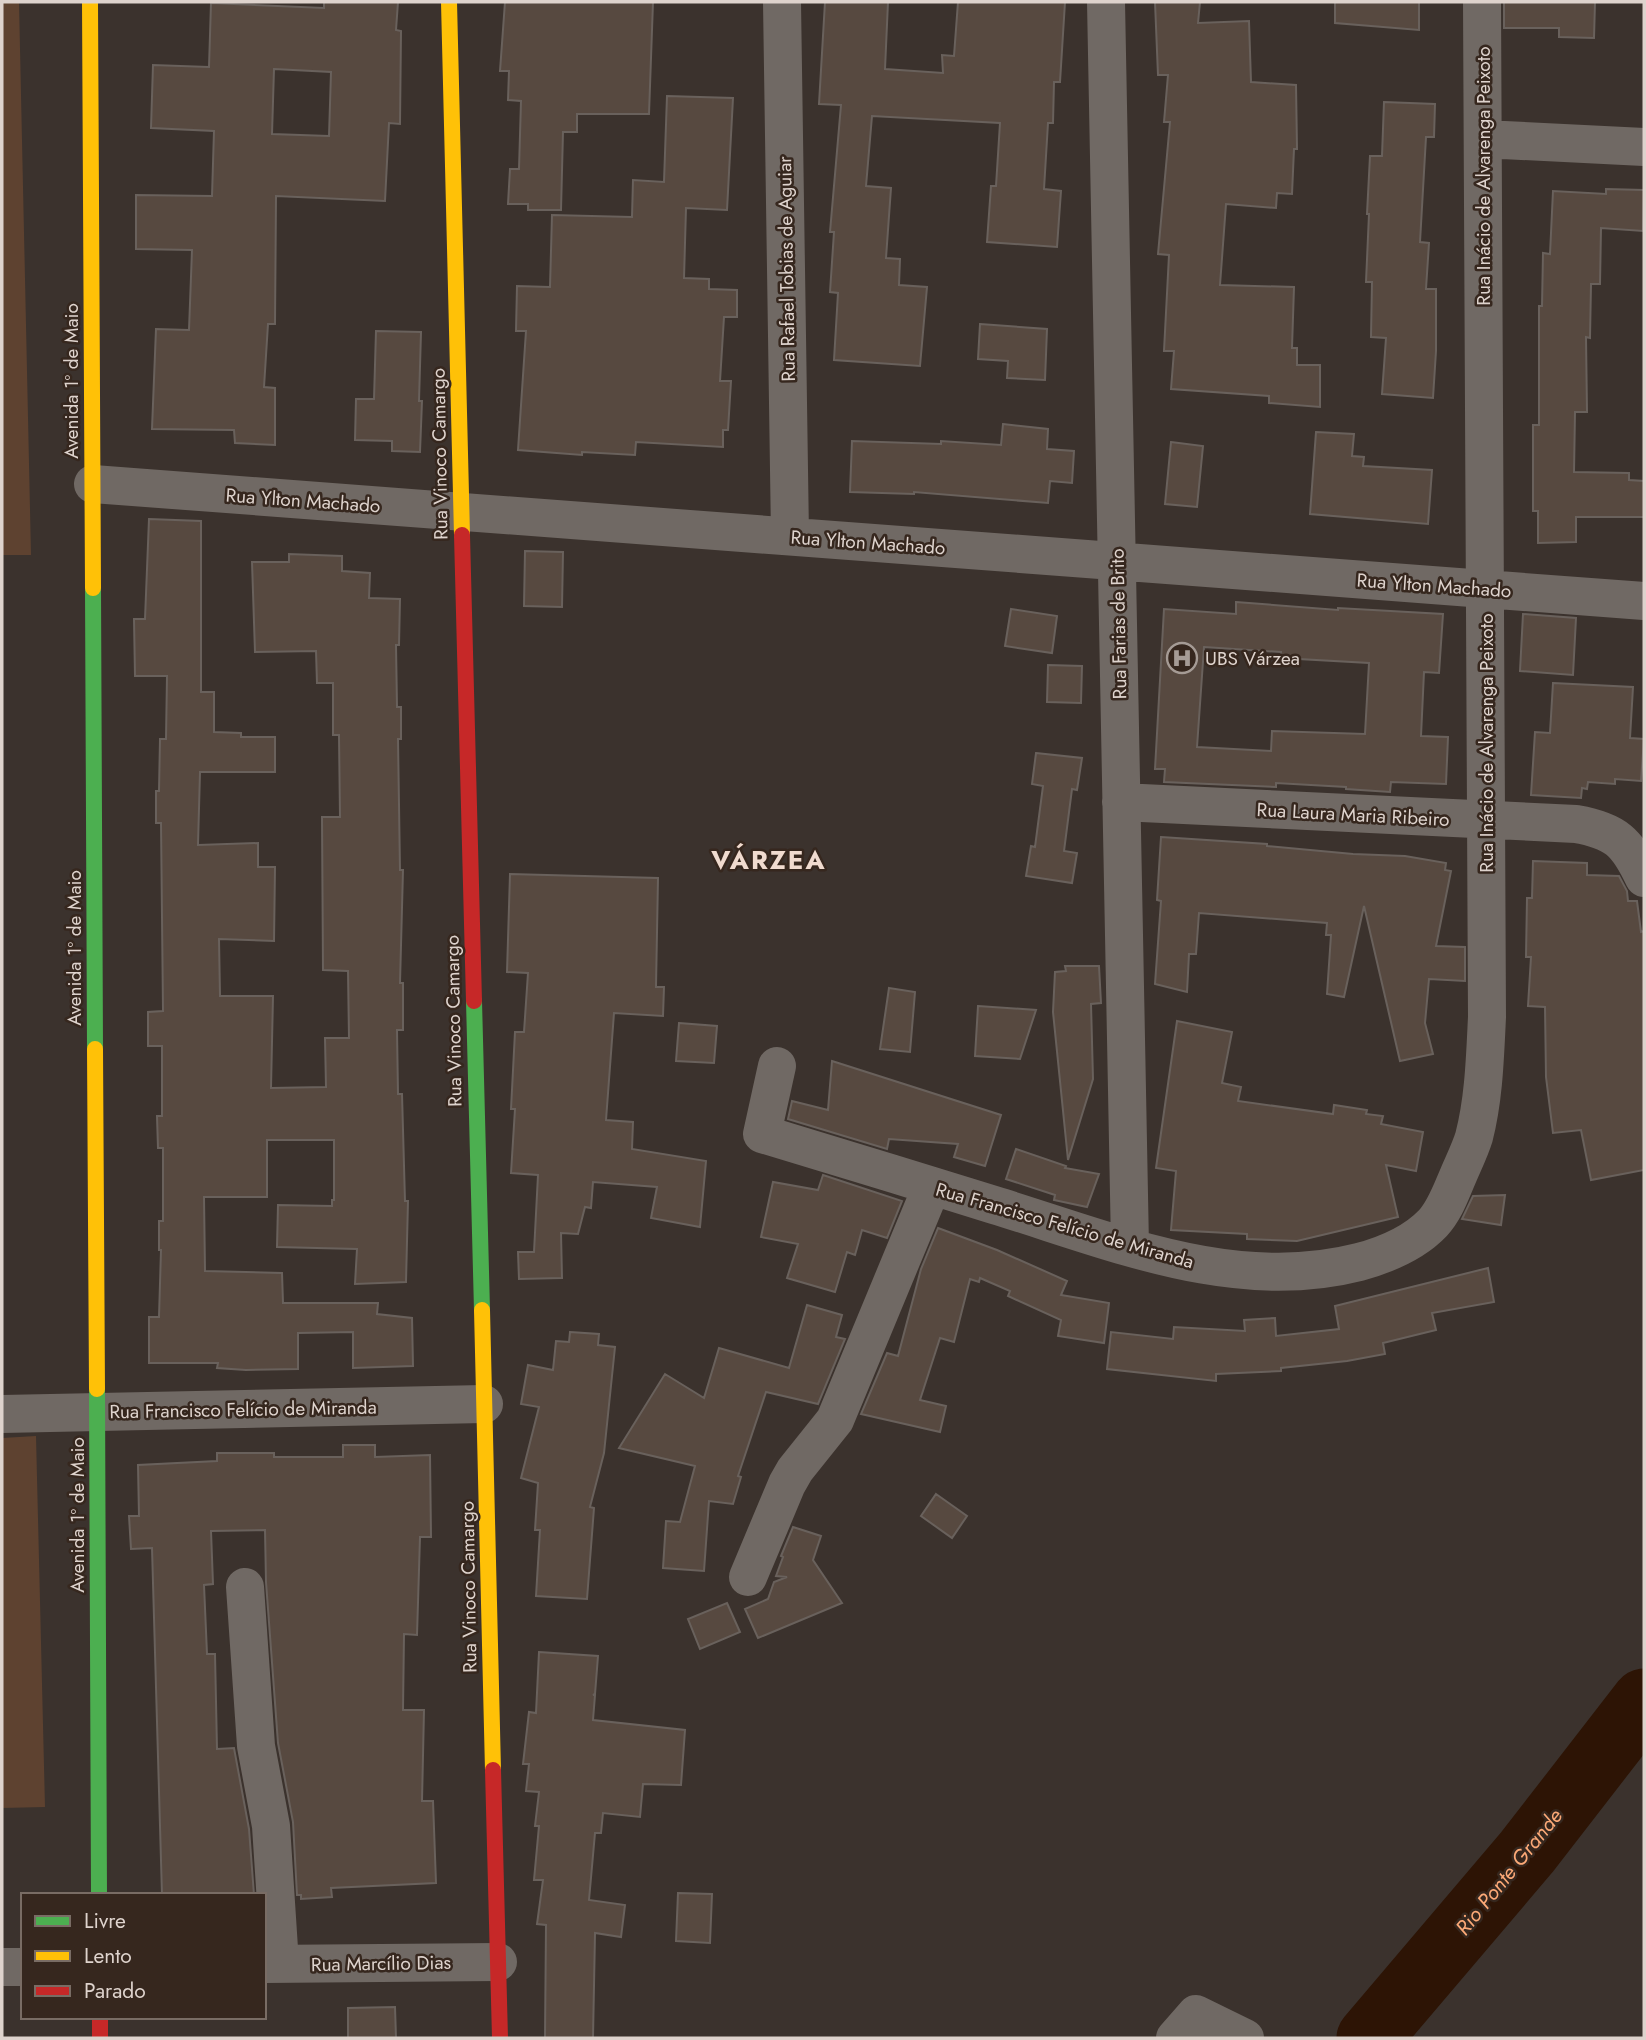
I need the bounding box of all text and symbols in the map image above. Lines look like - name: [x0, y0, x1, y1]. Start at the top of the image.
- street label: Rua Inácio de Alvarenga Peixoto: [1470, 46, 1497, 306]
- street label: Rua Rafael Tobias de Aguiar: [771, 156, 802, 382]
- street label: Avenida 1º de Maio: [58, 303, 85, 459]
- street label: Rua Vinoco Camargo: [425, 368, 454, 540]
- street label: Rua Ylton Machado: [225, 482, 381, 519]
- street label: Rua Ylton Machado: [790, 524, 946, 561]
- street label: Rua Farias de Brito: [1104, 548, 1133, 700]
- street label: Rua Ylton Machado: [1356, 567, 1512, 604]
- street label: Rua Inácio de Alvarenga Peixoto: [1473, 613, 1500, 873]
- hospital icon: UBS Várzea: [1165, 641, 1199, 675]
- place label: UBS Várzea: [1205, 645, 1300, 672]
- street label: Rua Laura Maria Ribeiro: [1256, 796, 1450, 833]
- district label: VÁRZEA: [710, 841, 827, 879]
- street label: Avenida 1º de Maio: [61, 870, 88, 1026]
- street label: Rua Vinoco Camargo: [439, 935, 468, 1107]
- street label: Rua Francisco Felício de Miranda: [933, 1176, 1197, 1275]
- street label: Rua Francisco Felício de Miranda: [109, 1394, 377, 1425]
- street label: Avenida 1º de Maio: [64, 1437, 91, 1593]
- street label: Rua Vinoco Camargo: [454, 1501, 483, 1673]
- water label: Rio Ponte Grande: [1448, 1802, 1570, 1942]
- legend: [21, 1893, 266, 2019]
- text: Livre: [84, 1906, 126, 1936]
- text: Lento: [84, 1941, 132, 1971]
- street label: Rua Marcílio Dias: [311, 1949, 452, 1978]
- text: Parado: [84, 1976, 146, 2006]

